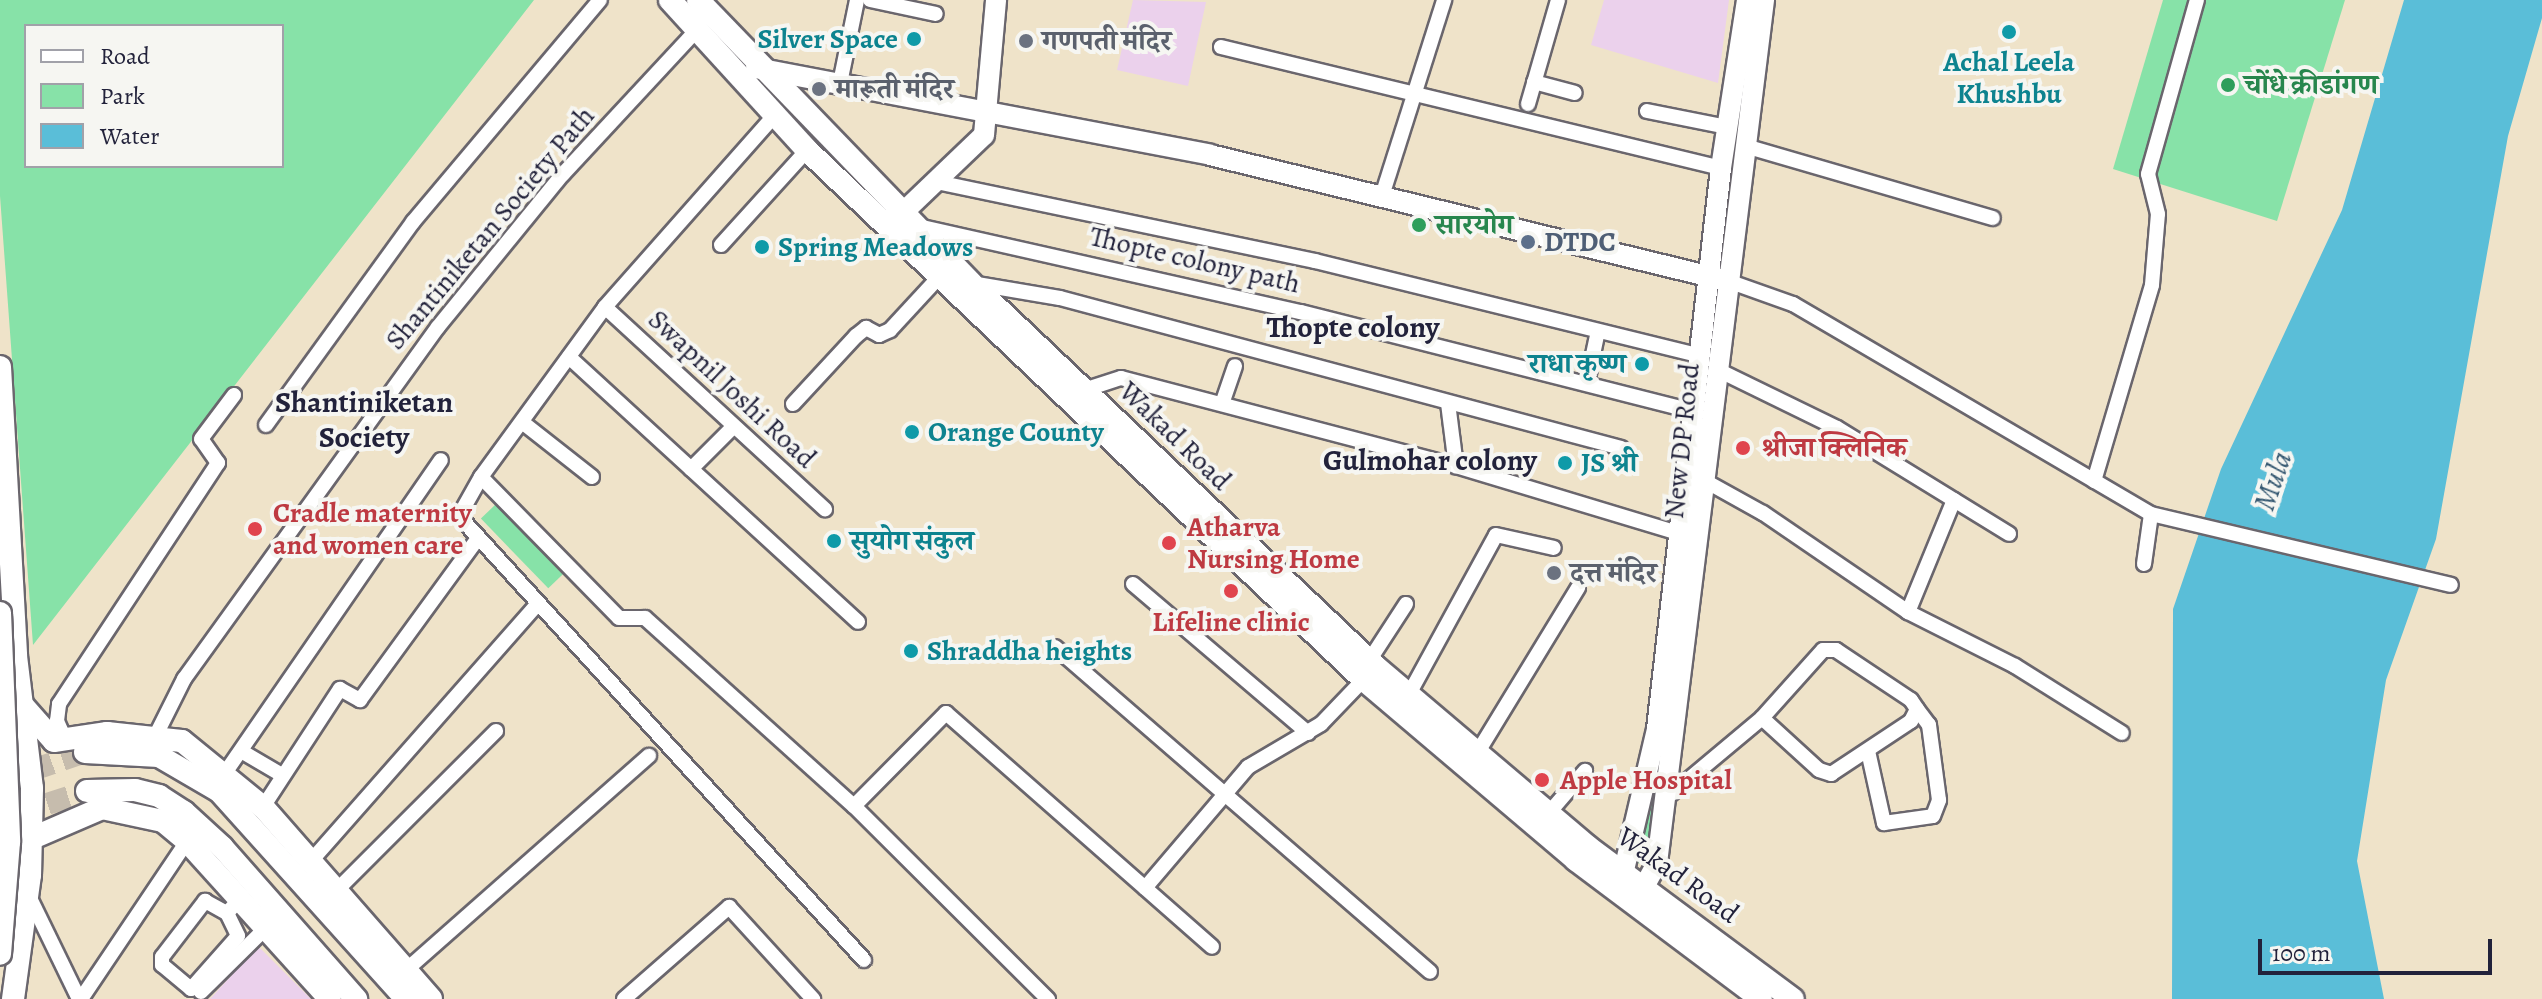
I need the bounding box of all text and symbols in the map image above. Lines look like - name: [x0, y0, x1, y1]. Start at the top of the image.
- place label: Silver Space: [757, 22, 898, 56]
- marker: Achal Leela Khushbu: [2000, 23, 2018, 41]
- legend: [24, 24, 284, 168]
- place label: गणपती मंदिर: [1042, 24, 1171, 58]
- marker: Silver Space: [905, 30, 923, 48]
- marker: गणपती मंदिर: [1017, 32, 1035, 50]
- text: Road: [100, 40, 150, 72]
- place label: Achal Leela Khushbu: [1943, 45, 2075, 111]
- place label: चोंधे क्रीडांगण: [2244, 68, 2378, 102]
- place label: मारूती मंदिर: [835, 72, 954, 106]
- marker: चोंधे क्रीडांगण: [2219, 76, 2237, 94]
- text: Park: [100, 80, 145, 112]
- marker: मारूती मंदिर: [810, 80, 828, 98]
- street label: Shantiniketan Society Path: [378, 100, 602, 356]
- text: Water: [100, 120, 160, 152]
- place label: सारयोग: [1435, 208, 1513, 242]
- marker: सारयोग: [1410, 216, 1428, 234]
- street label: Thopte colony path: [1087, 219, 1303, 301]
- place label: DTDC: [1544, 225, 1616, 259]
- place label: Spring Meadows: [778, 230, 973, 264]
- marker: DTDC: [1519, 233, 1537, 251]
- marker: Spring Meadows: [753, 238, 771, 256]
- street label: Swapnil Joshi Road: [641, 303, 823, 475]
- district label: Thopte colony: [1266, 309, 1440, 345]
- place label: राधा कृष्ण: [1528, 347, 1626, 381]
- marker: राधा कृष्ण: [1633, 355, 1651, 373]
- street label: New DP Road: [1657, 361, 1707, 521]
- street label: Wakad Road: [1112, 375, 1238, 497]
- district label: Shantiniketan Society: [275, 384, 453, 454]
- place label: Orange County: [928, 415, 1104, 449]
- marker: Orange County: [903, 423, 921, 441]
- place label: श्रीजा क्लिनिक: [1761, 431, 1907, 465]
- marker: श्रीजा क्लिनिक: [1732, 437, 1754, 459]
- district label: Gulmohar colony: [1323, 442, 1537, 478]
- place label: JS श्री: [1581, 446, 1637, 480]
- water label: Mula: [2246, 447, 2300, 515]
- marker: JS श्री: [1556, 454, 1574, 472]
- place label: Cradle maternity and women care: [273, 496, 472, 562]
- place label: Atharva Nursing Home: [1187, 510, 1360, 576]
- marker: Cradle maternity and women care: [244, 518, 266, 540]
- place label: सुयोग संकुल: [850, 524, 974, 558]
- marker: सुयोग संकुल: [825, 532, 843, 550]
- marker: Atharva Nursing Home: [1158, 532, 1180, 554]
- place label: दत्त मंदिर: [1570, 556, 1657, 590]
- marker: दत्त मंदिर: [1545, 564, 1563, 582]
- marker: Lifeline clinic: [1220, 580, 1242, 602]
- place label: Lifeline clinic: [1152, 605, 1310, 639]
- place label: Shraddha heights: [927, 634, 1132, 668]
- marker: Shraddha heights: [902, 642, 920, 660]
- place label: Apple Hospital: [1560, 763, 1732, 797]
- marker: Apple Hospital: [1531, 769, 1553, 791]
- street label: Wakad Road: [1611, 820, 1745, 930]
- scale bar: [2262, 923, 2496, 973]
- text: 100 m: [2272, 937, 2331, 969]

